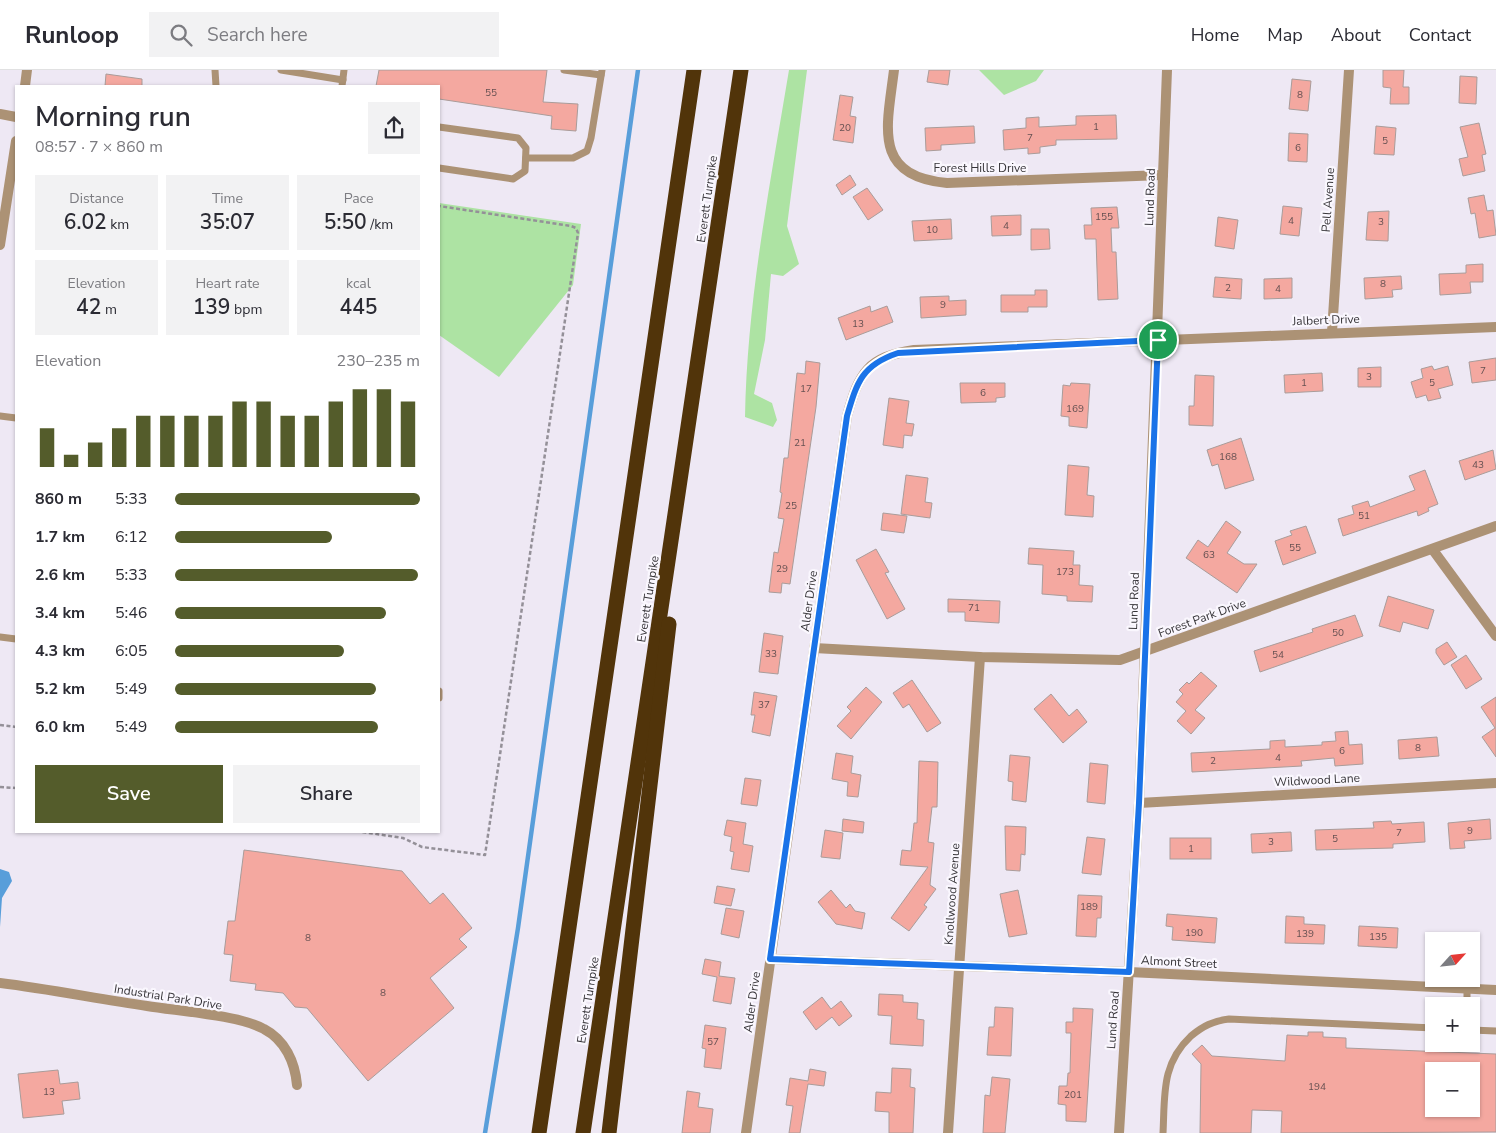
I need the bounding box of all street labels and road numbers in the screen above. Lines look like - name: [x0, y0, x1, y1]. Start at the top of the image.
- street label: Everett Turnpike: [693, 155, 721, 243]
- street label: Forest Hills Drive: [934, 160, 1026, 176]
- street label: Pell Avenue: [1318, 167, 1338, 233]
- street label: Lund Road: [1141, 168, 1159, 226]
- street label: Jalbert Drive: [1291, 311, 1360, 329]
- street label: Everett Turnpike: [633, 555, 663, 643]
- street label: Alder Drive: [797, 569, 821, 633]
- street label: Lund Road: [1125, 572, 1143, 630]
- street label: Forest Park Drive: [1156, 595, 1248, 641]
- street label: Wildwood Lane: [1274, 770, 1360, 790]
- street label: Knollwood Avenue: [940, 842, 964, 946]
- street label: Almont Street: [1141, 952, 1218, 972]
- street label: Everett Turnpike: [573, 956, 603, 1044]
- street label: Alder Drive: [740, 970, 764, 1034]
- street label: Industrial Park Drive: [113, 981, 223, 1013]
- street label: Lund Road: [1103, 991, 1123, 1049]

